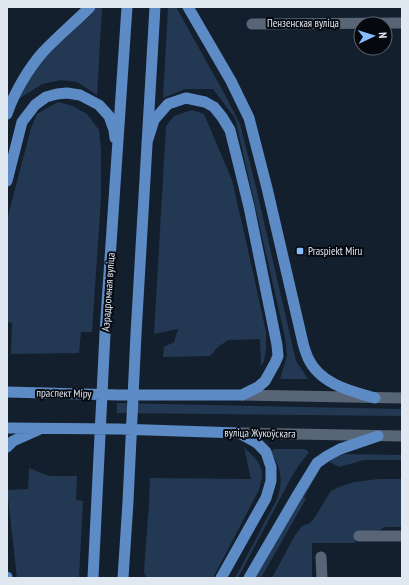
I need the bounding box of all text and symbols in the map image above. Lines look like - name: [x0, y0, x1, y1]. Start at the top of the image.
- street label: Пензенская вуліца: [267, 16, 339, 30]
- north arrow: [353, 16, 393, 56]
- text: N: [376, 32, 390, 39]
- place label: Praspiekt Miru: [308, 244, 363, 258]
- marker: Praspiekt Miru: [295, 246, 305, 256]
- street label: Аэрадромная вуліца: [98, 252, 118, 332]
- street label: праспект Міру: [36, 386, 93, 400]
- street label: вуліца Жукоўскага: [224, 425, 296, 441]

